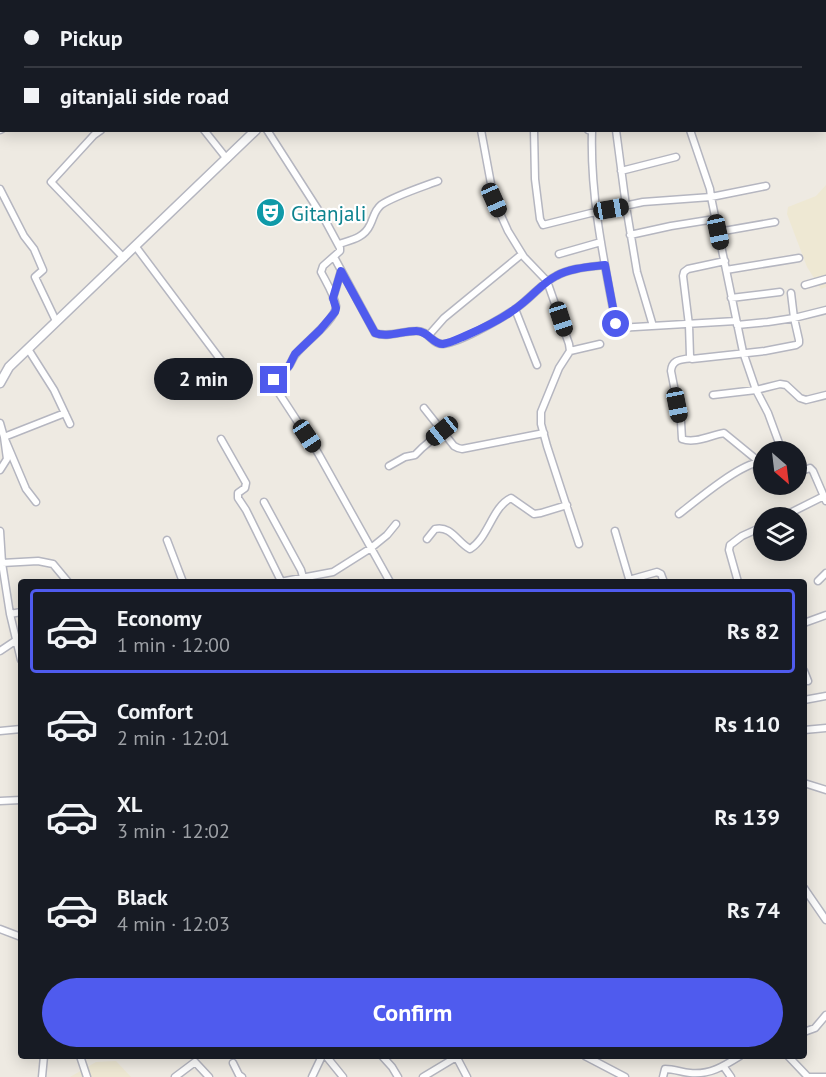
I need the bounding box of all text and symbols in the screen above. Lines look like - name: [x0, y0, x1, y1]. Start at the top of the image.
- text: Pickup: [60, 24, 123, 52]
- text: gitanjali side road: [60, 82, 229, 110]
- car: [478, 180, 510, 220]
- theatre icon: Gitanjali: [254, 197, 286, 229]
- car: [592, 197, 630, 221]
- place label: Gitanjali: [291, 200, 366, 227]
- car: [705, 213, 731, 251]
- car: [547, 299, 575, 339]
- route start: [602, 310, 629, 337]
- callout: 2 min: [154, 359, 253, 401]
- text: 2 min: [179, 366, 228, 392]
- route end: [260, 366, 287, 393]
- car: [665, 386, 689, 424]
- car: [422, 413, 462, 449]
- car: [289, 416, 325, 456]
- north arrow: [753, 441, 807, 495]
- map controls: [753, 441, 807, 561]
- button: layers: [753, 507, 807, 561]
- icon: car: [45, 604, 99, 658]
- text: Economy: [117, 604, 201, 632]
- text: Rs 82: [727, 617, 780, 645]
- text: 1 min · 12:00: [117, 632, 230, 658]
- icon: car: [45, 697, 99, 751]
- text: Comfort: [117, 697, 193, 725]
- text: Rs 110: [714, 710, 780, 738]
- text: 2 min · 12:01: [117, 725, 230, 751]
- icon: car: [45, 790, 99, 844]
- text: XL: [117, 790, 142, 818]
- text: Rs 139: [714, 803, 780, 831]
- text: 3 min · 12:02: [117, 818, 230, 844]
- icon: car: [45, 883, 99, 937]
- text: Black: [117, 883, 168, 911]
- text: Rs 74: [727, 896, 780, 924]
- text: 4 min · 12:03: [117, 911, 230, 937]
- button: Confirm: [42, 978, 783, 1047]

